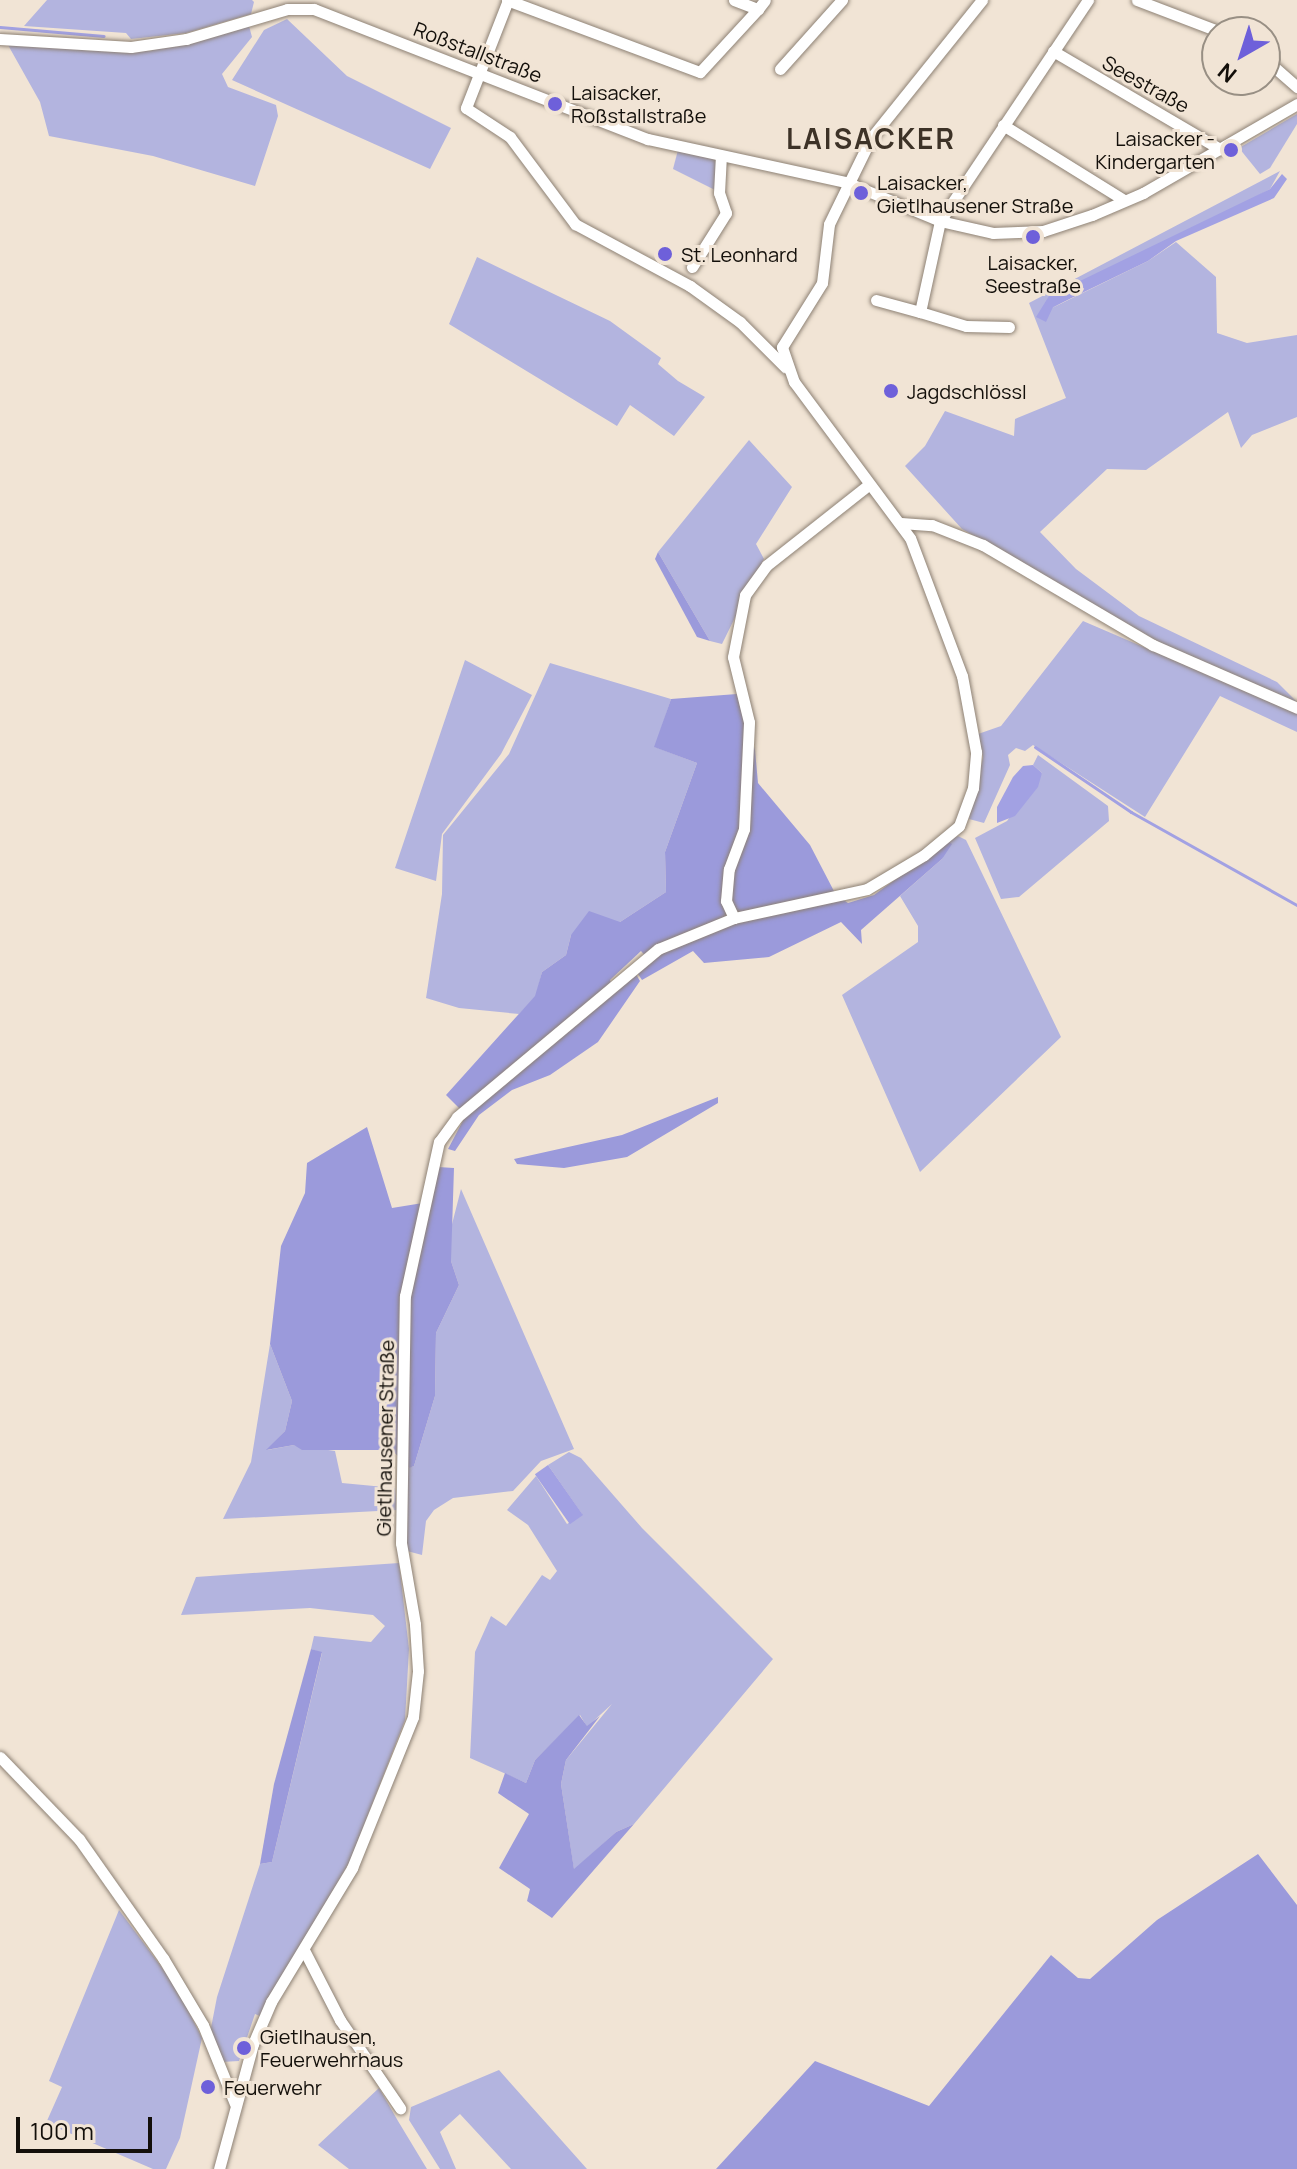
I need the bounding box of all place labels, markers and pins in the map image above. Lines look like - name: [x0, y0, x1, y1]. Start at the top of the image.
- place label: Laisacker, Roßstallstraße: [571, 80, 706, 127]
- marker: Laisacker, Roßstallstraße: [546, 95, 564, 113]
- place label: Laisacker - Kindergarten: [1095, 126, 1215, 173]
- marker: Laisacker - Kindergarten: [1222, 141, 1240, 159]
- place label: Laisacker, Gietlhausener Straße: [877, 170, 1074, 217]
- marker: Laisacker, Gietlhausener Straße: [852, 184, 870, 202]
- marker: Laisacker, Seestraße: [1024, 228, 1042, 246]
- place label: St. Leonhard: [681, 242, 798, 266]
- marker: St. Leonhard: [656, 245, 674, 263]
- place label: Laisacker, Seestraße: [985, 250, 1081, 297]
- place label: Jagdschlössl: [907, 379, 1027, 403]
- marker: Jagdschlössl: [882, 382, 900, 400]
- place label: Gietlhausen, Feuerwehrhaus: [260, 2024, 403, 2071]
- marker: Gietlhausen, Feuerwehrhaus: [235, 2039, 253, 2057]
- place label: Feuerwehr: [224, 2075, 322, 2099]
- marker: Feuerwehr: [199, 2078, 217, 2096]

